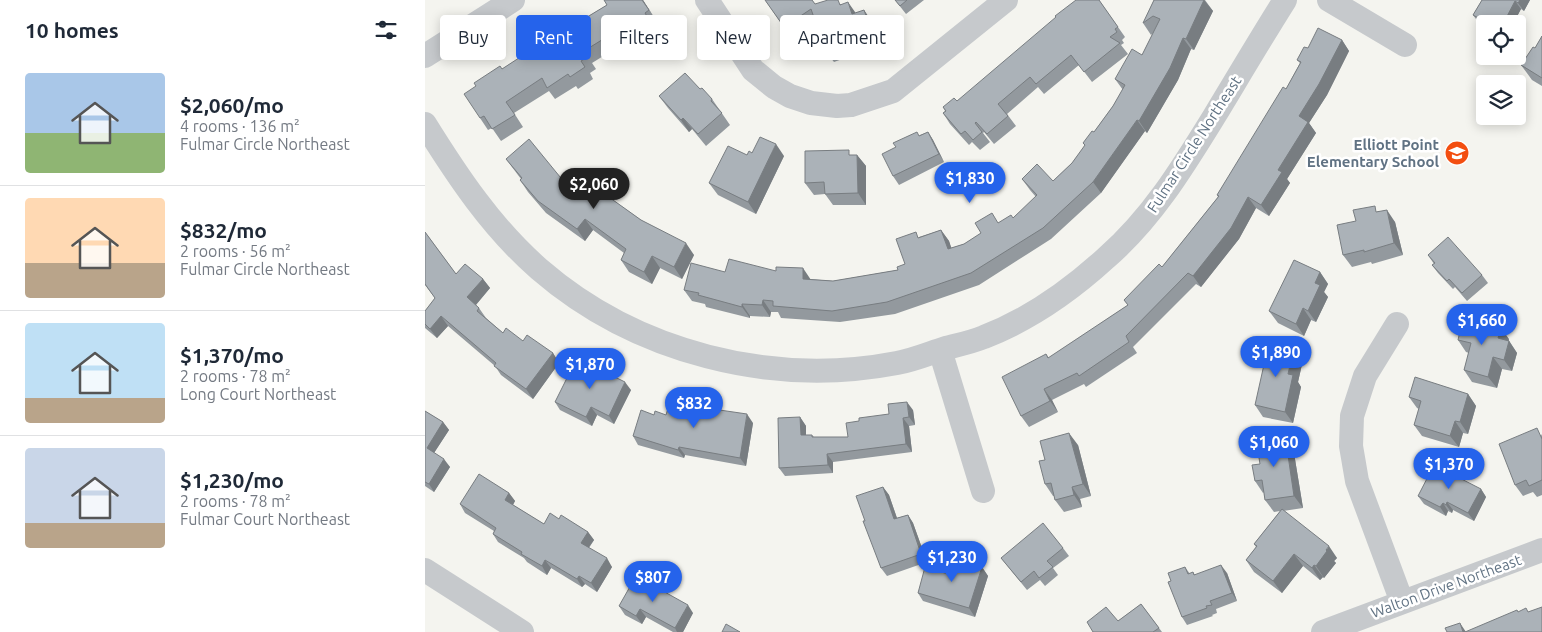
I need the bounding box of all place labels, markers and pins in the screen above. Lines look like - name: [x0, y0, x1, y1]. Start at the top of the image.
- place label: Elliott Point Elementary School: [1307, 136, 1440, 170]
- school or university icon: Elliott Point Elementary School: [1444, 140, 1470, 166]
- pin: $1,830: [929, 162, 1011, 204]
- pin: $2,060: [553, 168, 635, 210]
- pin: $1,660: [1441, 304, 1523, 346]
- pin: $1,890: [1235, 336, 1317, 378]
- pin: $1,870: [549, 348, 631, 390]
- pin: $832: [664, 386, 724, 429]
- pin: $1,060: [1233, 426, 1315, 468]
- pin: $1,370: [1408, 448, 1490, 490]
- pin: $1,230: [911, 540, 993, 583]
- pin: $807: [623, 560, 683, 603]

